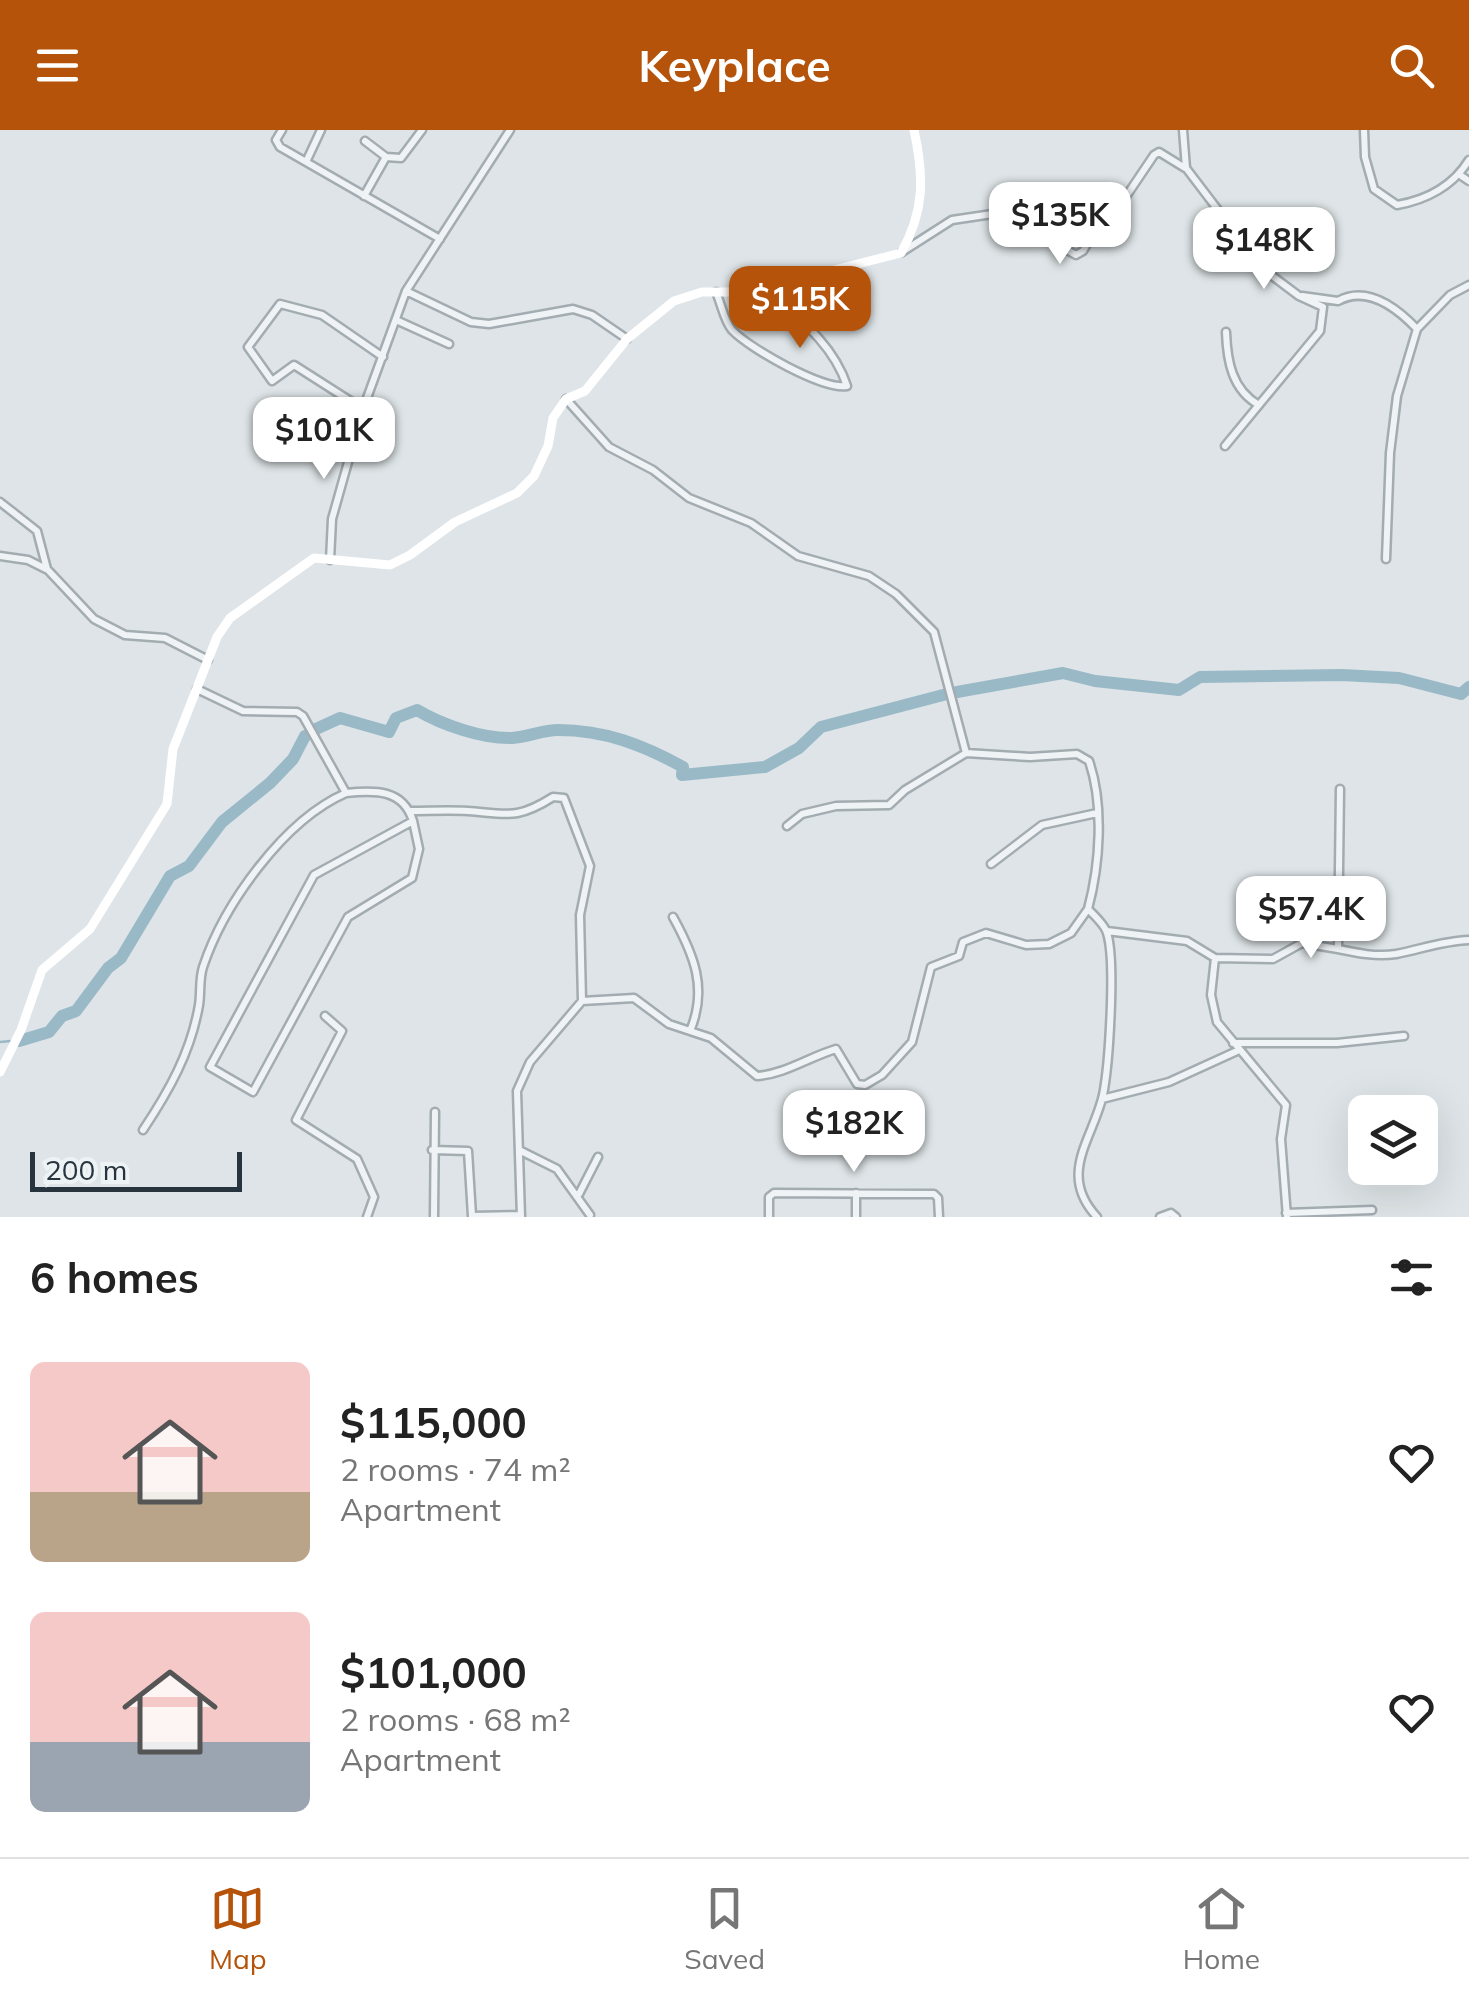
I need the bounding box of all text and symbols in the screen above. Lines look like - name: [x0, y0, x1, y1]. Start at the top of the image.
- text: Keyplace: [638, 37, 831, 93]
- icon: menu: [30, 38, 85, 93]
- icon: search: [1384, 38, 1439, 93]
- pin: $135K: [990, 182, 1130, 267]
- text: $135K: [1011, 194, 1109, 234]
- pin: $148K: [1194, 207, 1334, 292]
- text: $148K: [1215, 219, 1313, 259]
- pin: $115K: [730, 266, 870, 351]
- text: $115K: [751, 278, 849, 318]
- pin: $101K: [254, 397, 394, 482]
- text: $101K: [275, 409, 373, 449]
- pin: $57.4K: [1230, 876, 1392, 961]
- text: $57.4K: [1258, 888, 1364, 928]
- pin: $182K: [784, 1090, 924, 1175]
- map controls: [1348, 1095, 1438, 1185]
- button: layers: [1348, 1095, 1438, 1185]
- text: $182K: [805, 1102, 903, 1142]
- scale bar: [30, 1147, 242, 1192]
- text: 200 m: [45, 1152, 127, 1187]
- icon: filters: [1384, 1250, 1439, 1305]
- text: 6 homes: [30, 1251, 199, 1304]
- text: $115,000: [340, 1396, 527, 1449]
- icon: home: [110, 1402, 230, 1522]
- icon: heart: [1384, 1435, 1439, 1490]
- text: 2 rooms · 74 m²: [340, 1449, 571, 1489]
- text: Apartment: [340, 1489, 501, 1529]
- text: $101,000: [340, 1646, 527, 1699]
- icon: home: [110, 1652, 230, 1772]
- icon: heart: [1384, 1685, 1439, 1740]
- text: 2 rooms · 68 m²: [340, 1699, 571, 1739]
- text: Apartment: [340, 1739, 501, 1779]
- tab: Map: [209, 1881, 267, 1976]
- tab: Saved: [684, 1881, 765, 1976]
- tab: Home: [1183, 1881, 1260, 1976]

